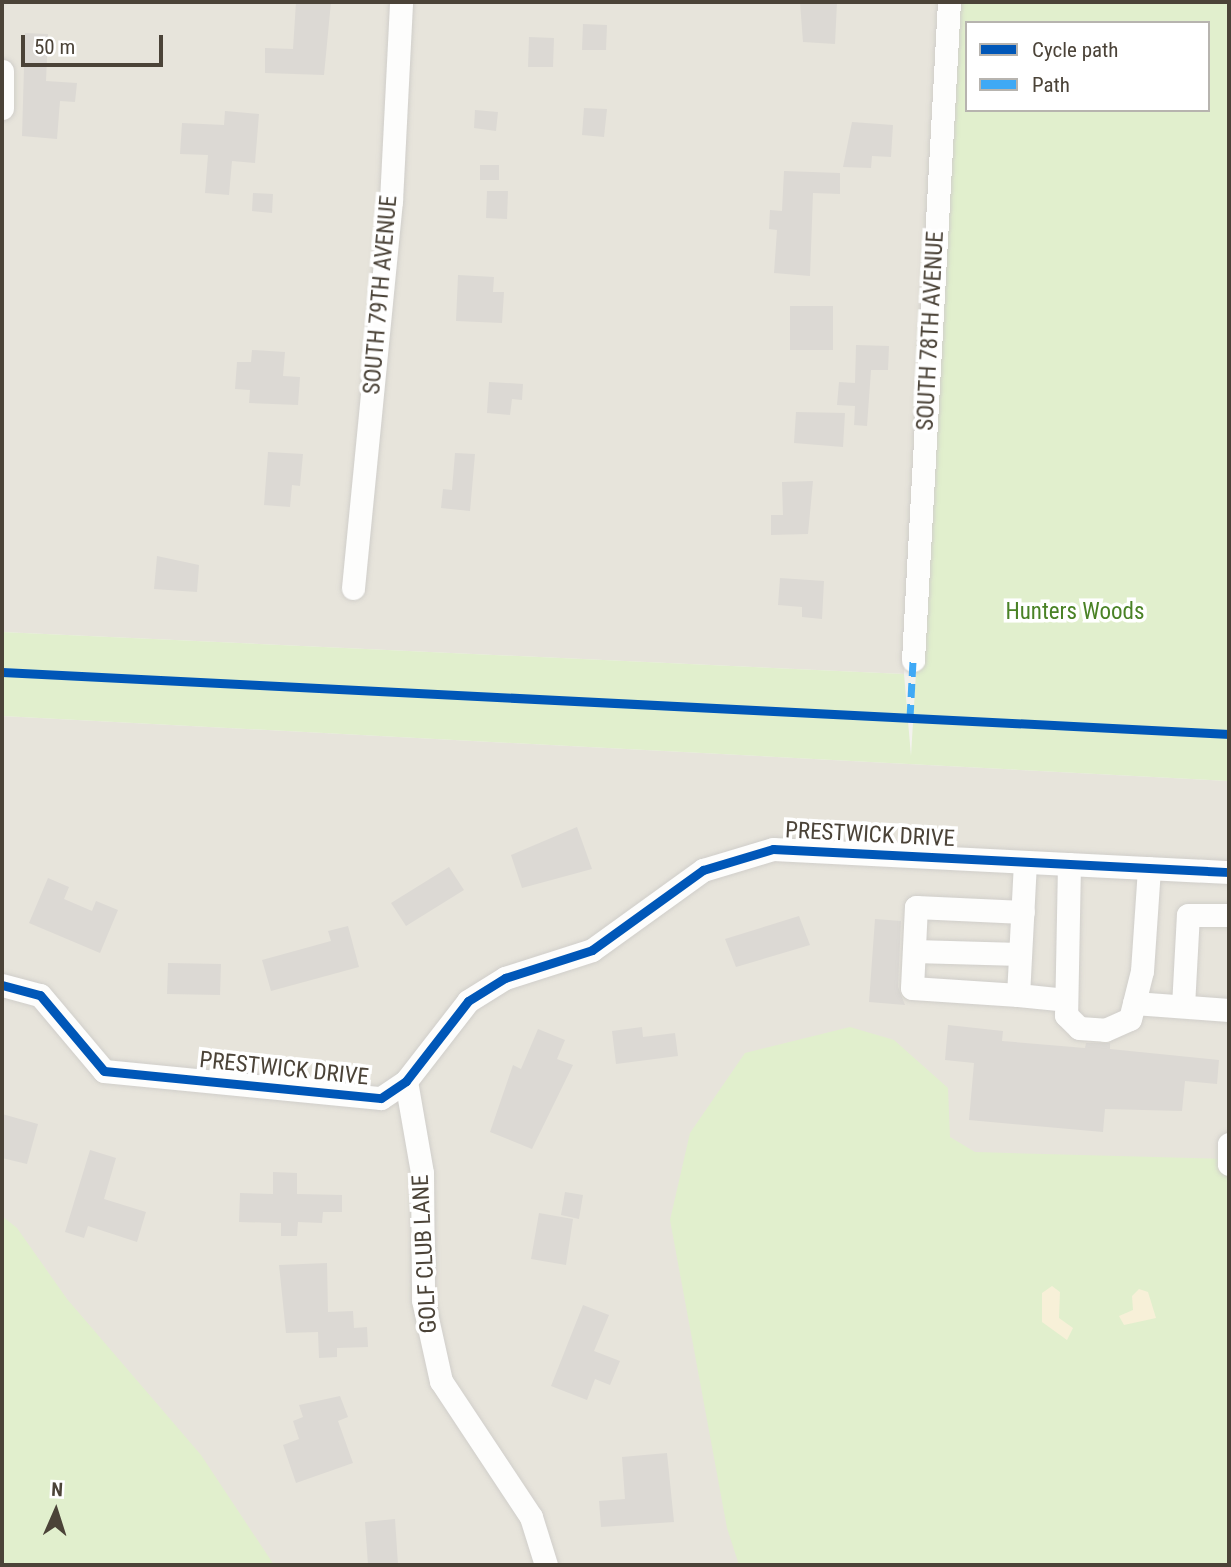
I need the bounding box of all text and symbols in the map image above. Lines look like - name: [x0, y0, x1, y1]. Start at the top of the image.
- scale bar: [24, 21, 166, 65]
- legend: [965, 21, 1210, 112]
- text: 50 m: [34, 35, 75, 59]
- text: Cycle path: [1032, 38, 1118, 62]
- text: Path: [1032, 73, 1070, 97]
- street label: SOUTH 79TH AVENUE: [359, 194, 403, 396]
- street label: SOUTH 78TH AVENUE: [912, 231, 950, 431]
- park label: Hunters Woods: [1005, 598, 1145, 626]
- street label: PRESTWICK DRIVE: [784, 817, 956, 853]
- street label: PRESTWICK DRIVE: [198, 1046, 370, 1092]
- street label: GOLF CLUB LANE: [407, 1174, 443, 1334]
- north arrow: [21, 1476, 91, 1546]
- text: N: [51, 1478, 64, 1501]

